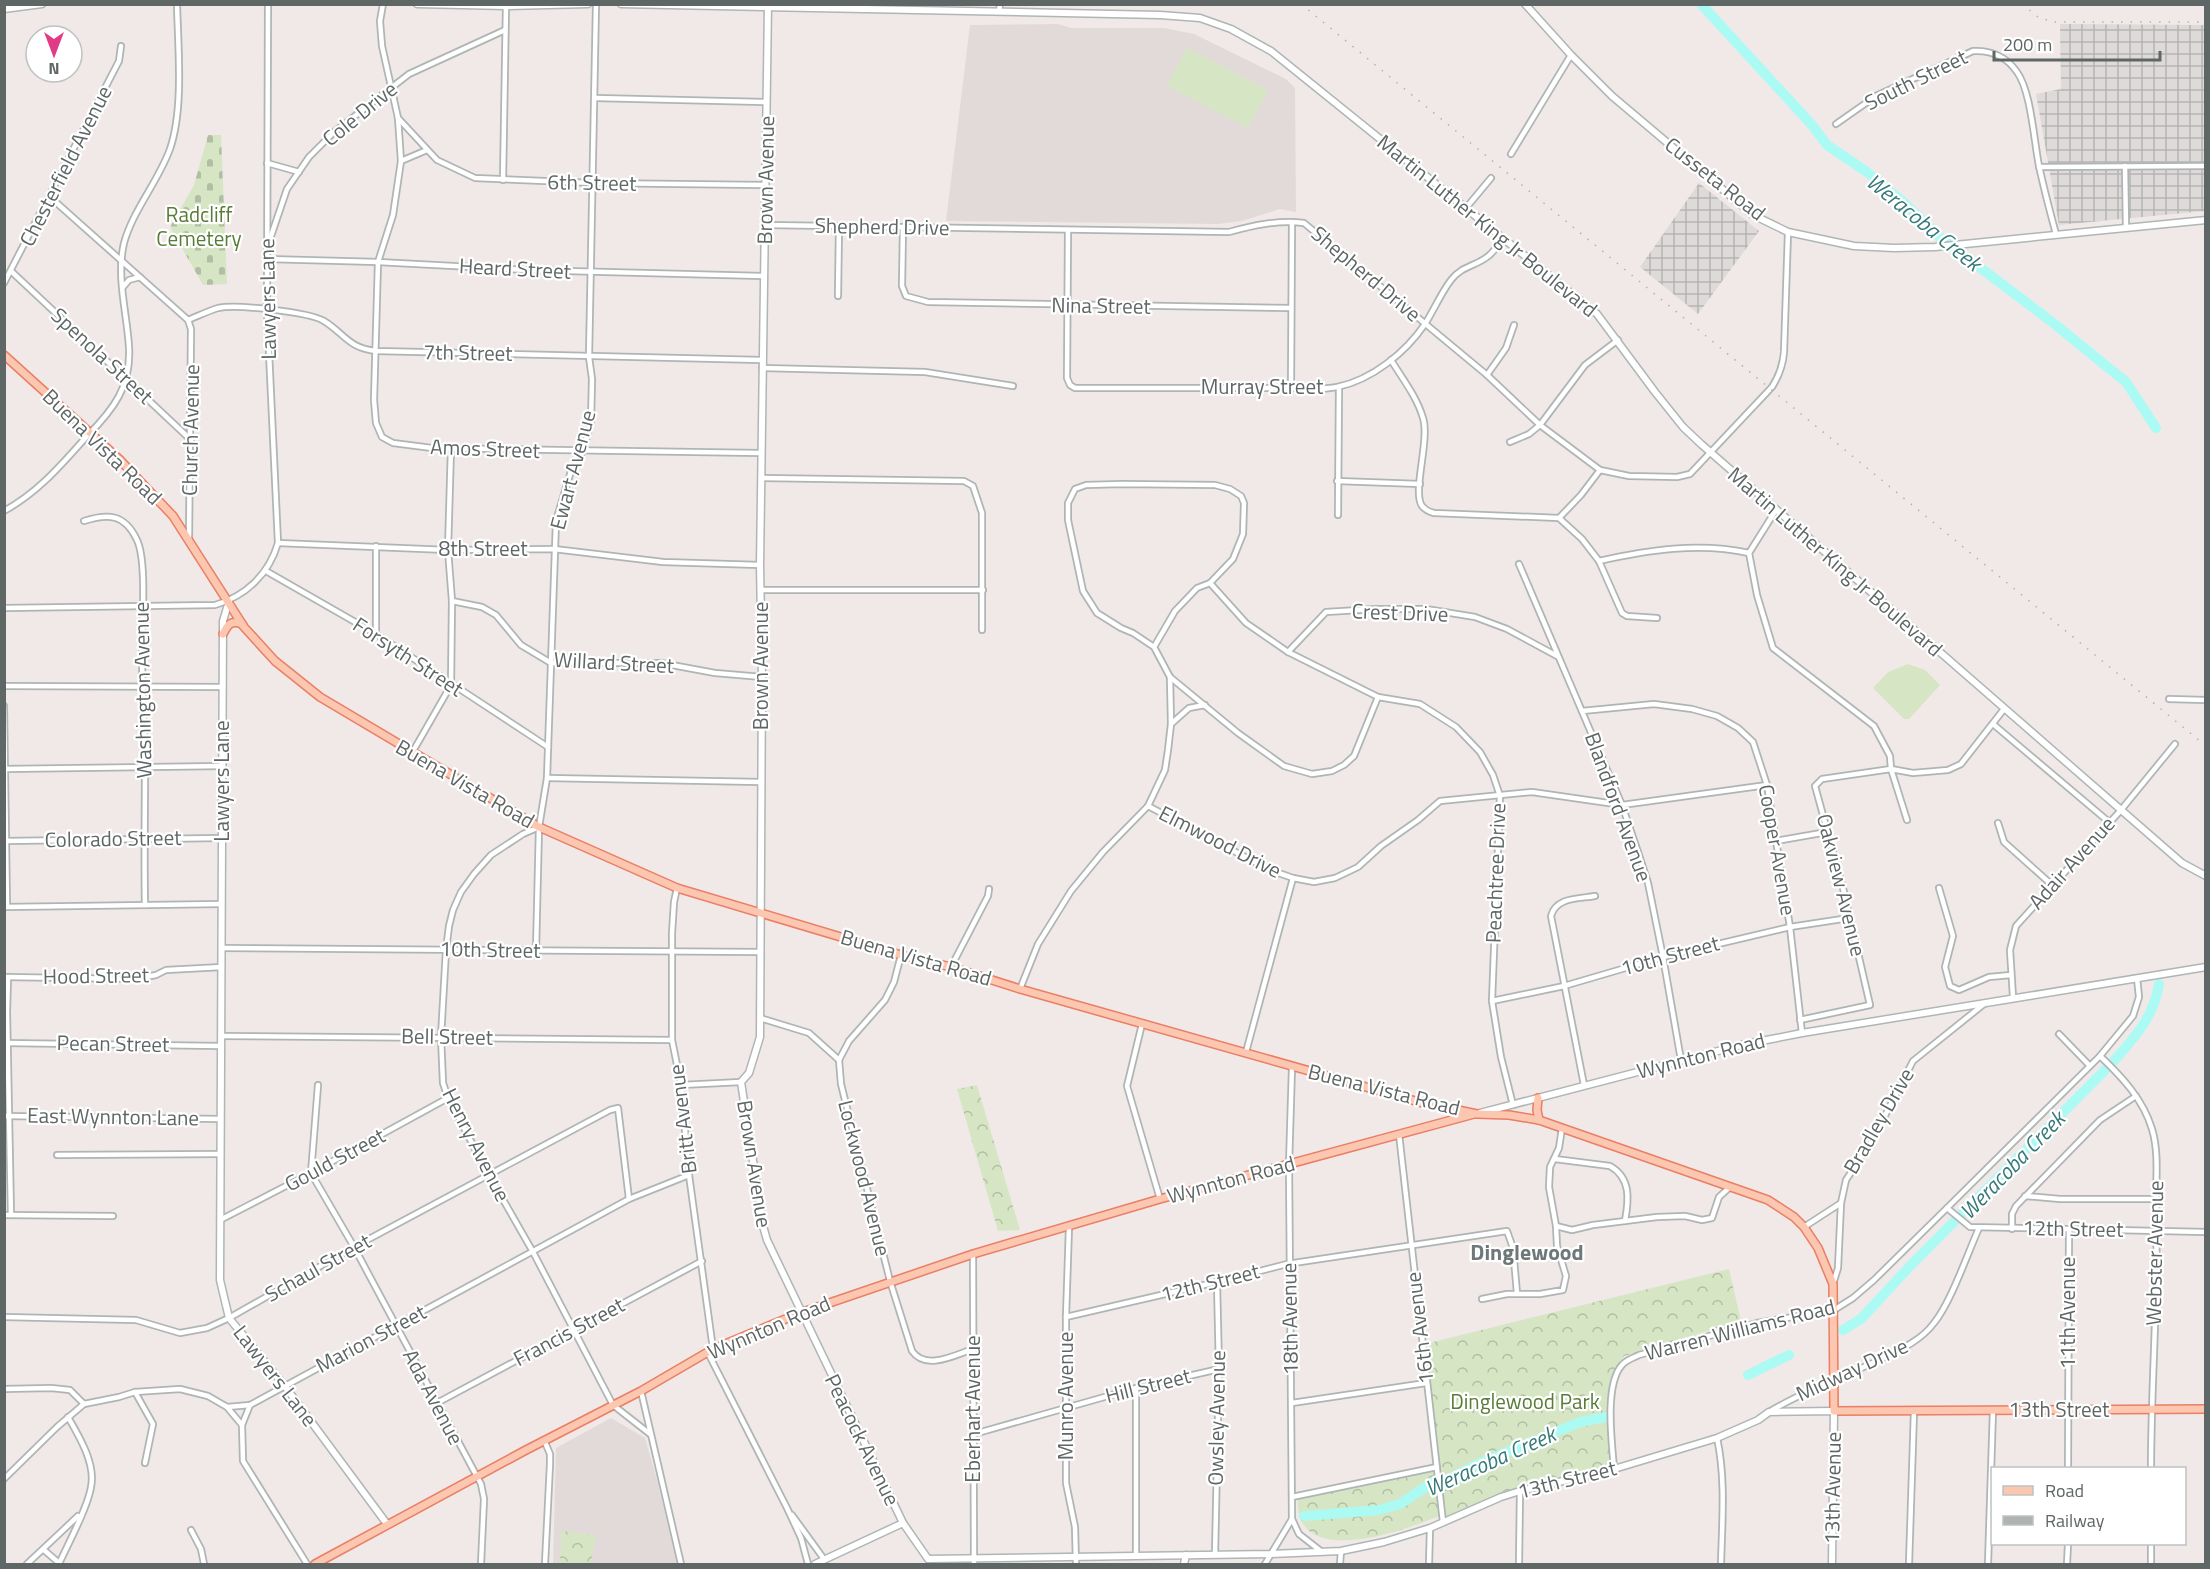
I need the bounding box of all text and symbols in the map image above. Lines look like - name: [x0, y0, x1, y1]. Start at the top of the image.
- north arrow: [24, 24, 84, 84]
- scale bar: [1994, 24, 2160, 62]
- text: 200 m: [2003, 31, 2052, 58]
- street label: South Street: [1859, 40, 1973, 118]
- text: N: [48, 57, 60, 81]
- street label: Cole Drive: [315, 73, 404, 153]
- street label: Chesterfield Avenue: [11, 80, 119, 252]
- street label: Brown Avenue: [748, 115, 782, 245]
- street label: Martin Luther King Jr Boulevard: [1370, 126, 1605, 324]
- street label: Cusseta Road: [1658, 129, 1773, 228]
- street label: 6th Street: [547, 165, 637, 199]
- water label: Weracoba Creek: [1859, 165, 1991, 281]
- park label: Radcliff Cemetery: [156, 198, 242, 254]
- street label: Shepherd Drive: [814, 209, 950, 243]
- street label: Shepherd Drive: [1305, 218, 1429, 329]
- street label: Lawyers Lane: [250, 238, 284, 360]
- street label: Heard Street: [458, 249, 572, 287]
- street label: Nina Street: [1051, 288, 1152, 322]
- street label: Spenola Street: [44, 299, 161, 412]
- street label: 7th Street: [423, 335, 513, 369]
- street label: Church Avenue: [173, 364, 207, 496]
- street label: Murray Street: [1201, 370, 1324, 402]
- street label: Buena Vista Road: [36, 381, 170, 512]
- street label: Ewart Avenue: [541, 406, 603, 533]
- street label: Amos Street: [430, 430, 541, 466]
- street label: Martin Luther King Jr Boulevard: [1721, 459, 1950, 664]
- street label: 8th Street: [438, 532, 528, 564]
- street label: Crest Drive: [1351, 594, 1449, 630]
- street label: Washington Avenue: [124, 601, 160, 779]
- street label: Brown Avenue: [744, 602, 776, 730]
- street label: Forsyth Street: [347, 608, 471, 704]
- street label: Willard Street: [553, 643, 676, 681]
- street label: Lawyers Lane: [205, 720, 237, 842]
- street label: Blandford Avenue: [1577, 727, 1661, 886]
- street label: Buena Vista Road: [390, 730, 541, 836]
- street label: Cooper Avenue: [1751, 782, 1805, 918]
- street label: Elmwood Drive: [1154, 797, 1287, 886]
- street label: Peachtree Drive: [1477, 802, 1513, 944]
- street label: Adair Avenue: [2020, 808, 2122, 916]
- street label: Oakview Avenue: [1809, 810, 1875, 959]
- street label: Colorado Street: [44, 821, 182, 855]
- street label: Buena Vista Road: [837, 920, 996, 994]
- street label: 10th Street: [1617, 926, 1723, 984]
- street label: 10th Street: [439, 932, 541, 966]
- street label: Hood Street: [43, 958, 150, 992]
- street label: Bell Street: [401, 1019, 494, 1053]
- street label: Wynnton Road: [1633, 1024, 1768, 1086]
- street label: Pecan Street: [56, 1026, 170, 1060]
- street label: Buena Vista Road: [1305, 1055, 1464, 1123]
- street label: Bradley Drive: [1835, 1061, 1921, 1180]
- street label: Britt Avenue: [659, 1063, 705, 1176]
- street label: Henry Avenue: [435, 1082, 519, 1207]
- street label: Lockwood Avenue: [830, 1096, 900, 1259]
- street label: Brown Avenue: [729, 1098, 781, 1230]
- street label: East Wynnton Lane: [27, 1099, 199, 1133]
- water label: Weracoba Creek: [1951, 1101, 2074, 1227]
- street label: Gould Street: [278, 1119, 391, 1199]
- street label: Wynnton Road: [1163, 1147, 1298, 1211]
- street label: Webster Avenue: [2137, 1180, 2171, 1326]
- street label: 12th Street: [2022, 1211, 2124, 1245]
- street label: Schaul Street: [259, 1224, 377, 1310]
- district label: Dinglewood: [1470, 1235, 1584, 1269]
- street label: 12th Street: [1157, 1254, 1263, 1310]
- street label: 11th Avenue: [2051, 1257, 2083, 1369]
- street label: 18th Avenue: [1272, 1263, 1306, 1376]
- street label: 16th Avenue: [1396, 1270, 1442, 1386]
- street label: Wynnton Road: [702, 1287, 835, 1367]
- street label: Francis Street: [507, 1288, 630, 1374]
- street label: Warren Williams Road: [1641, 1290, 1838, 1368]
- street label: Marion Street: [310, 1295, 432, 1381]
- street label: Lawyers Lane: [226, 1318, 326, 1433]
- street label: Midway Drive: [1790, 1329, 1913, 1409]
- street label: Munro Avenue: [1049, 1332, 1081, 1460]
- street label: Eberhart Avenue: [956, 1335, 988, 1483]
- street label: Ada Avenue: [395, 1343, 472, 1450]
- street label: Owsley Avenue: [1199, 1350, 1233, 1486]
- street label: Hill Street: [1102, 1359, 1195, 1411]
- street label: Peacock Avenue: [817, 1368, 909, 1511]
- park label: Dinglewood Park: [1450, 1385, 1600, 1417]
- street label: 13th Street: [2009, 1393, 2110, 1425]
- water label: Weracoba Creek: [1419, 1416, 1563, 1505]
- street label: 13th Avenue: [1815, 1431, 1849, 1544]
- street label: 13th Street: [1514, 1451, 1620, 1507]
- legend: [1991, 1467, 2186, 1545]
- text: Road: [2045, 1477, 2084, 1504]
- text: Railway: [2045, 1507, 2105, 1534]

